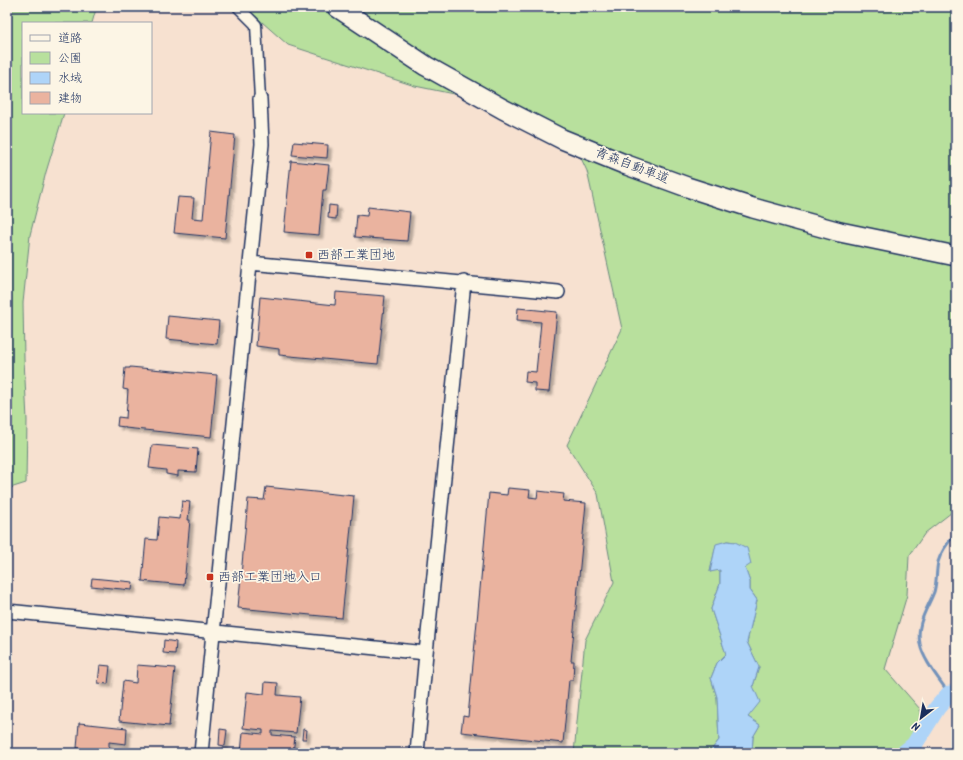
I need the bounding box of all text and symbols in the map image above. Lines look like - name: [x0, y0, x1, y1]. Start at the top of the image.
- legend: [22, 22, 152, 114]
- text: 道路: [58, 29, 82, 48]
- text: 公園: [58, 49, 82, 68]
- text: 水域: [58, 69, 82, 88]
- text: 建物: [58, 89, 82, 108]
- street label: 青森自動車道: [592, 142, 672, 190]
- place label: 西部工業団地: [317, 245, 395, 266]
- marker: 西部工業団地: [304, 250, 314, 260]
- place label: 西部工業団地入口: [218, 567, 322, 588]
- marker: 西部工業団地入口: [205, 572, 215, 582]
- north arrow: [901, 698, 941, 738]
- text: N: [909, 716, 924, 735]

